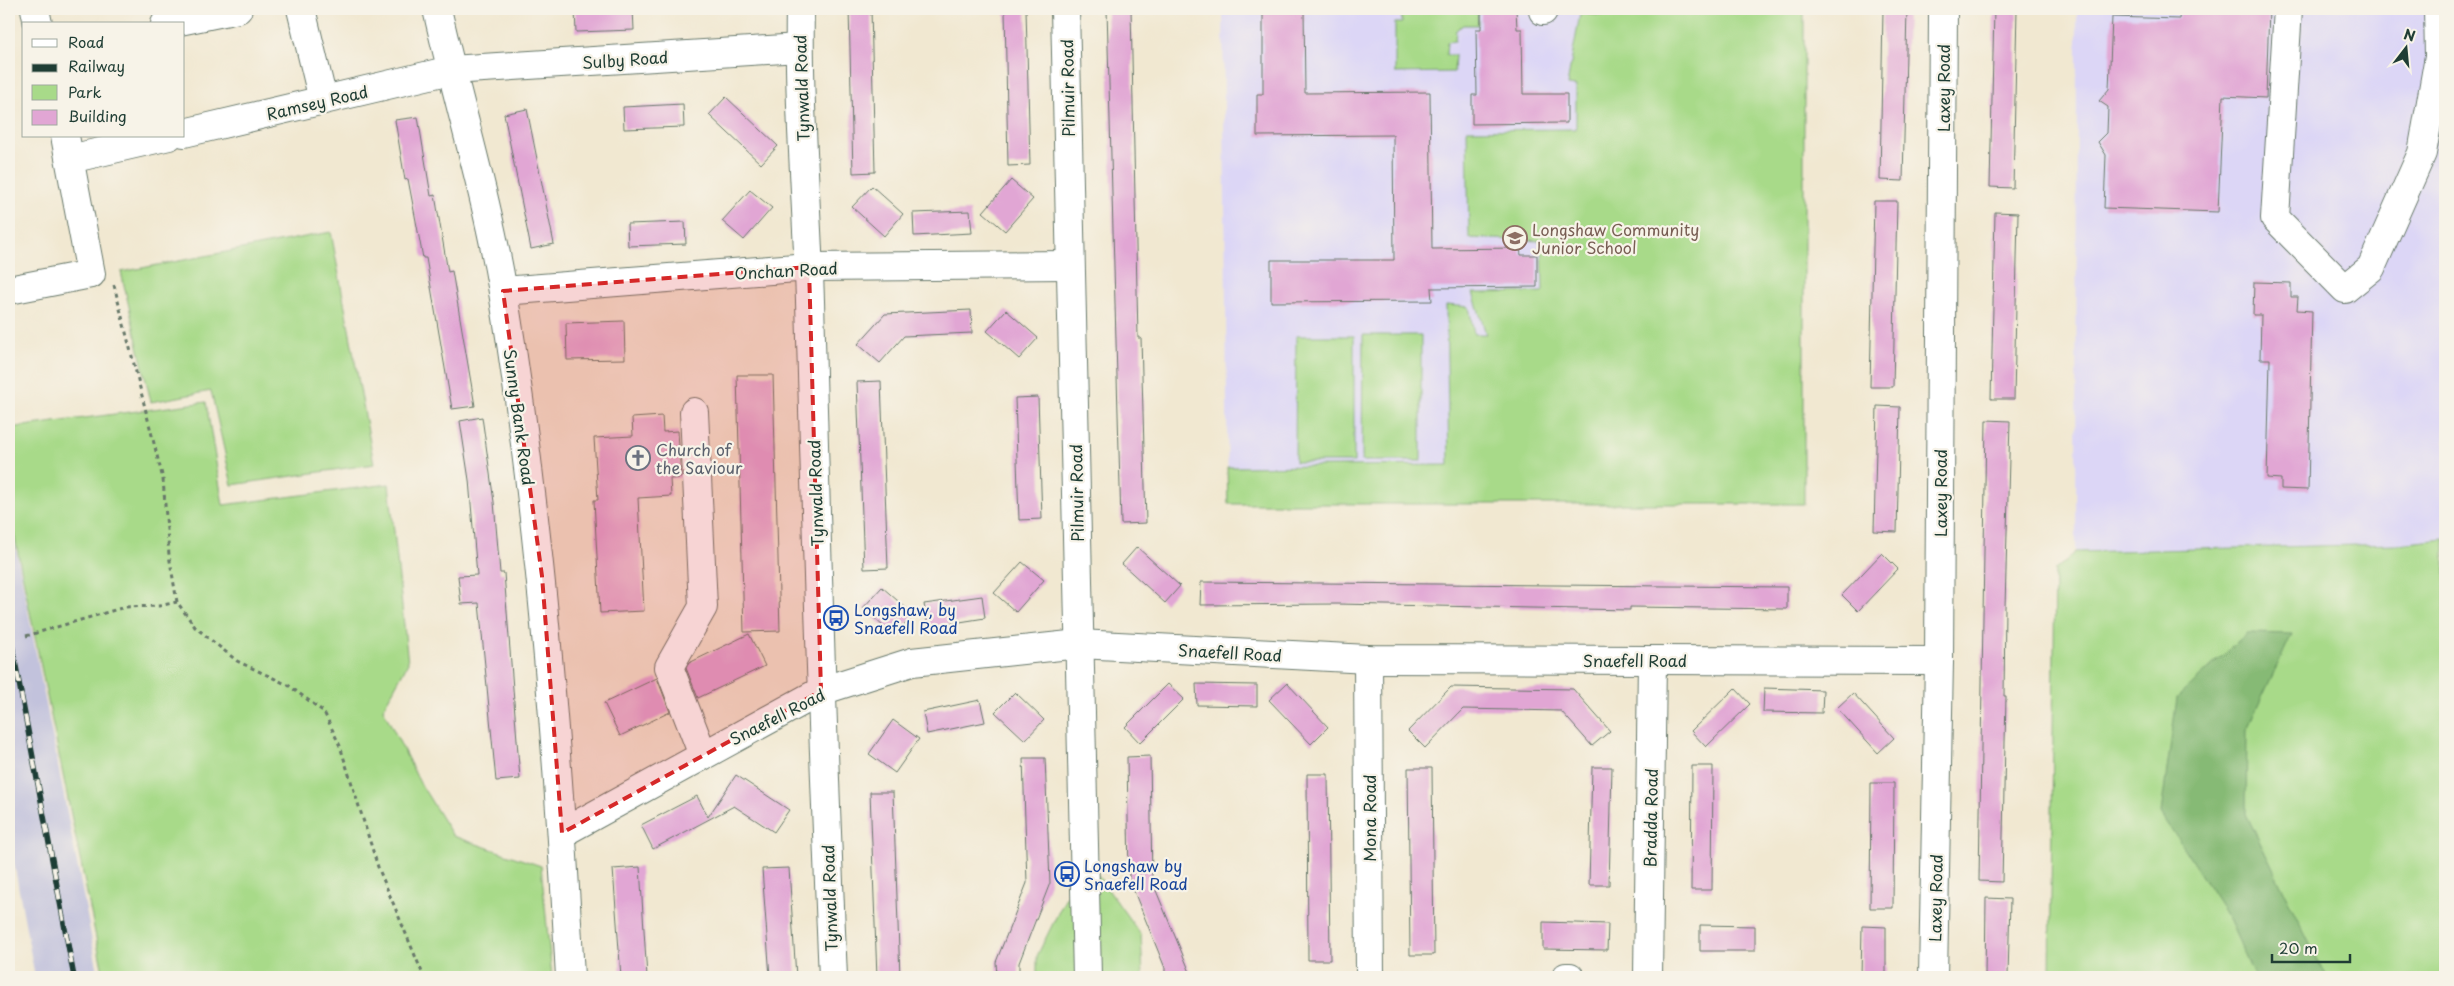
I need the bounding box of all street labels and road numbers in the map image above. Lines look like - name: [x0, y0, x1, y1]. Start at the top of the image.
- street label: Tynwald Road: [787, 34, 815, 142]
- street label: Pilmuir Road: [1054, 39, 1080, 137]
- street label: Sulby Road: [581, 44, 669, 74]
- street label: Laxey Road: [1931, 44, 1955, 132]
- street label: Ramsey Road: [264, 79, 370, 125]
- street label: Onchan Road: [734, 255, 838, 285]
- street label: Sunny Bank Road: [499, 347, 541, 487]
- street label: Tynwald Road: [801, 439, 829, 547]
- street label: Pilmuir Road: [1063, 444, 1089, 542]
- street label: Laxey Road: [1928, 449, 1952, 537]
- street label: Snaefell Road: [1177, 637, 1283, 667]
- street label: Snaefell Road: [1583, 648, 1687, 672]
- street label: Snaefell Road: [725, 682, 829, 750]
- street label: Bradda Road: [1637, 768, 1663, 868]
- street label: Mona Road: [1357, 774, 1381, 862]
- street label: Tynwald Road: [815, 844, 843, 952]
- street label: Laxey Road: [1922, 854, 1948, 942]

